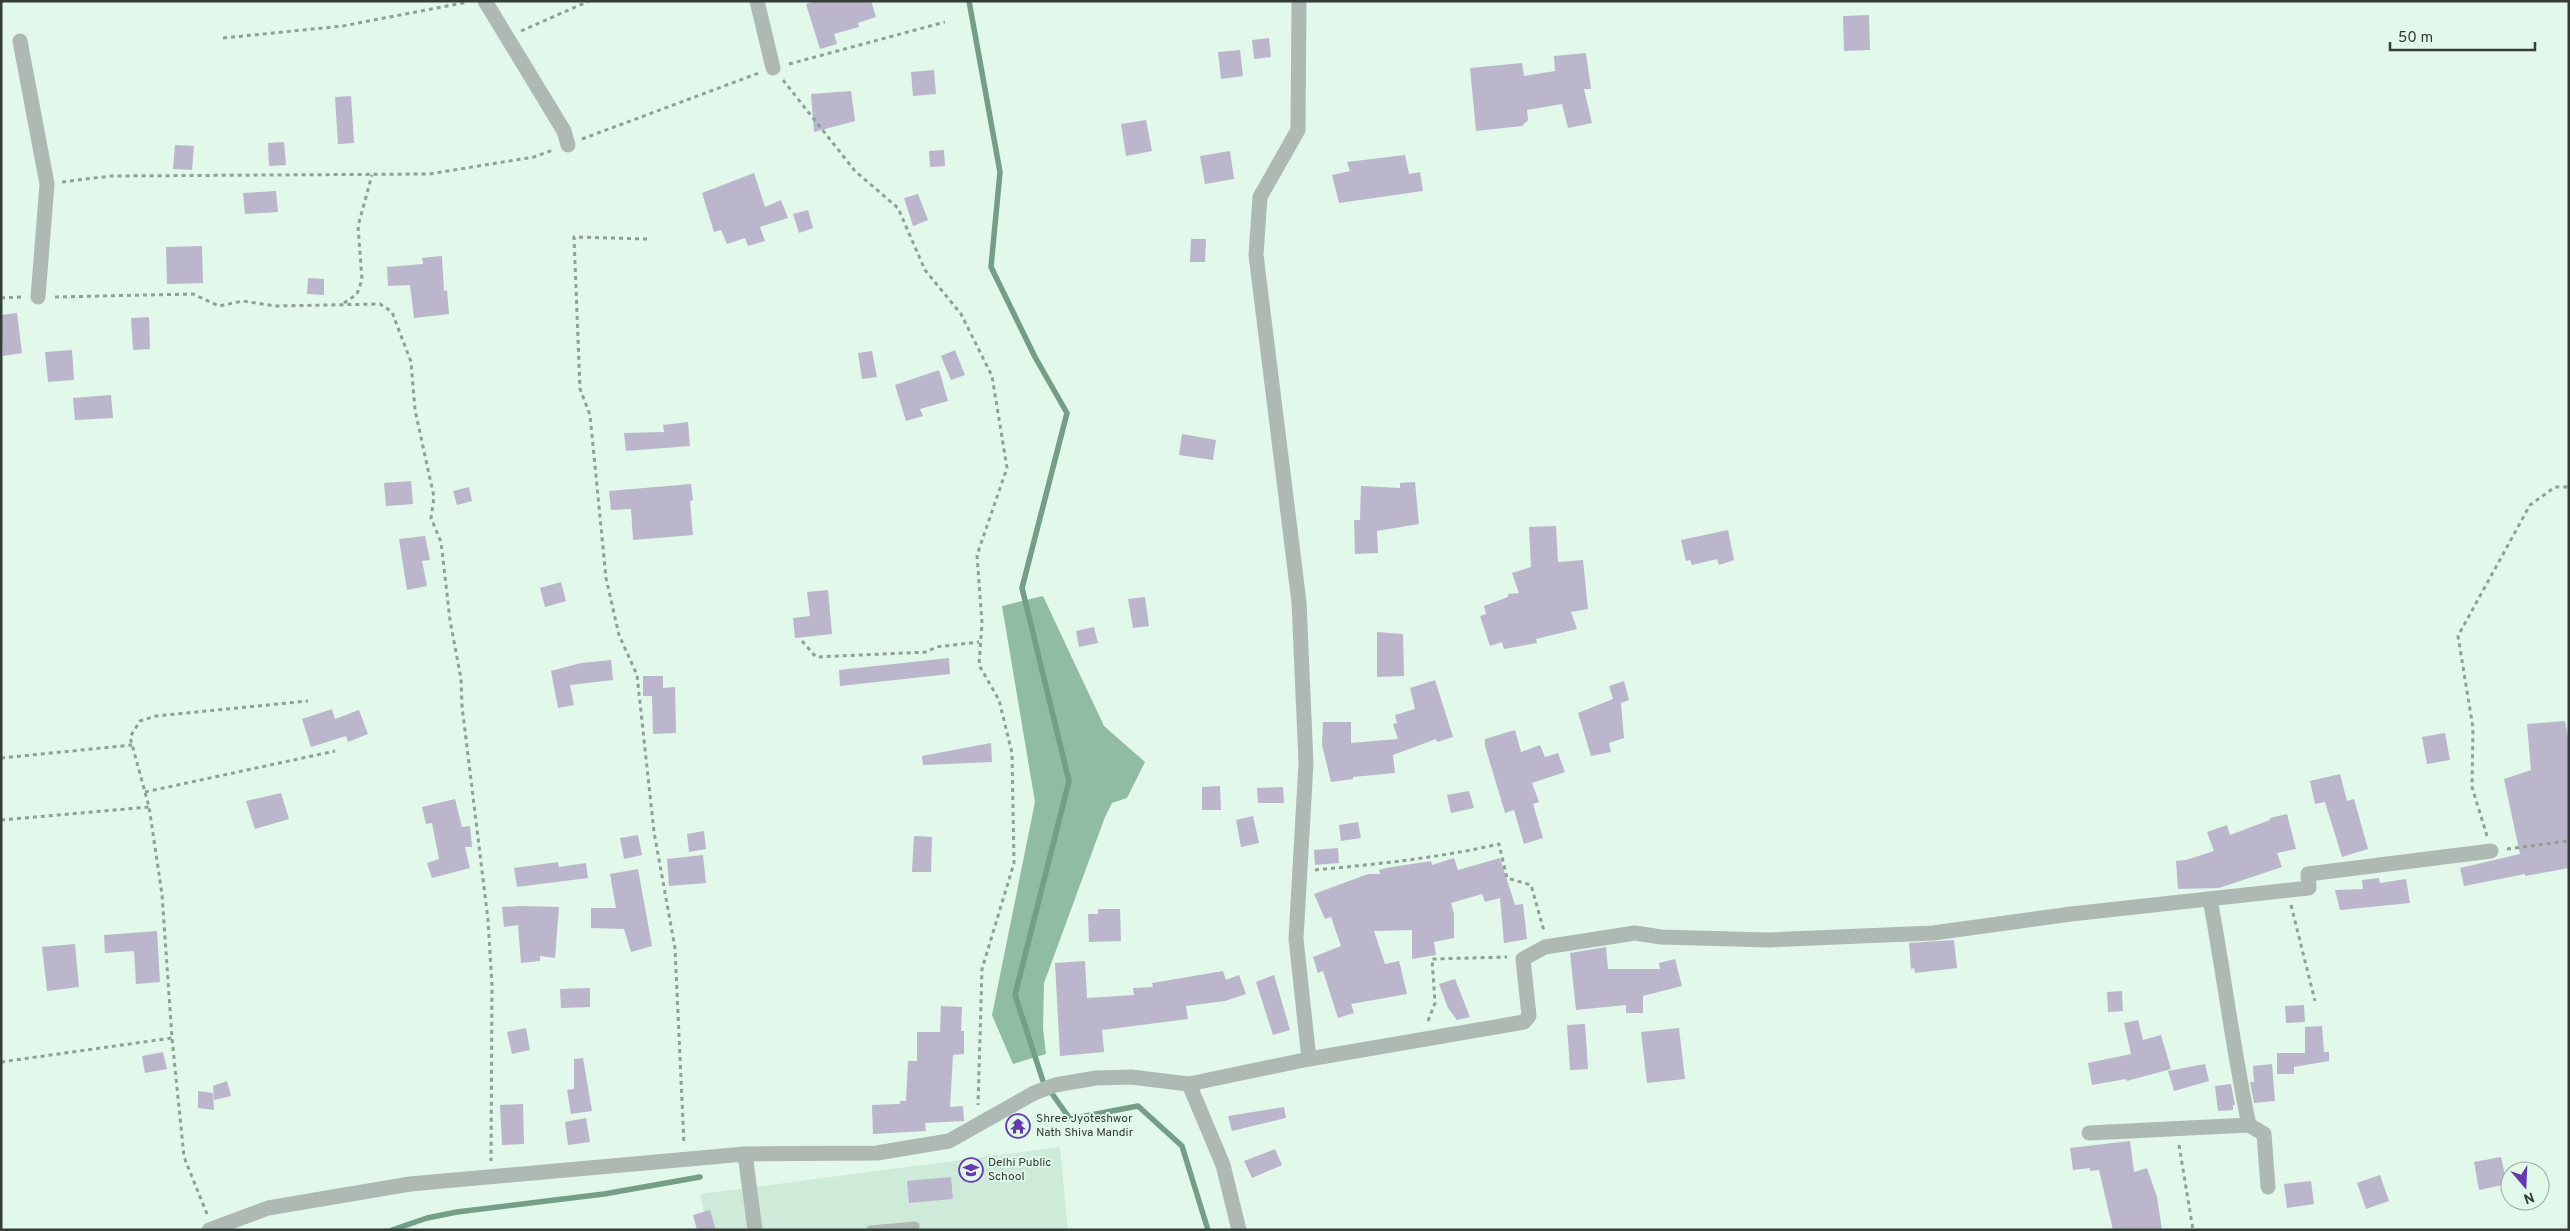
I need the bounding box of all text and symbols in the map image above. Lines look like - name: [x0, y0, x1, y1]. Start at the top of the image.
- scale bar: [2390, 20, 2535, 52]
- text: 50 m: [2398, 29, 2433, 48]
- place label: Shree Jyoteshwor Nath Shiva Mandir: [1036, 1111, 1134, 1141]
- temple icon: Shree Jyoteshwor Nath Shiva Mandir: [1005, 1113, 1031, 1139]
- place label: Delhi Public School: [988, 1155, 1051, 1185]
- school or university icon: Delhi Public School: [958, 1157, 984, 1183]
- north arrow: [2500, 1161, 2550, 1211]
- text: N: [2521, 1187, 2536, 1207]

